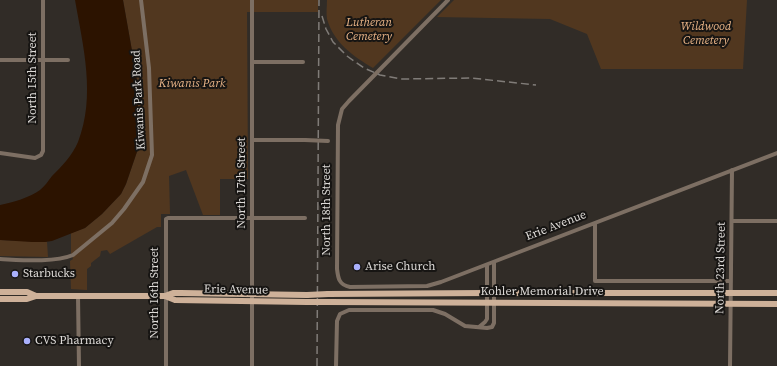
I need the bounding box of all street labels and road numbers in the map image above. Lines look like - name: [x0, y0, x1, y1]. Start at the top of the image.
- street label: North 15th Street: [26, 32, 40, 124]
- street label: Kiwanis Park Road: [129, 50, 149, 150]
- street label: North 17th Street: [235, 137, 249, 229]
- street label: North 18th Street: [320, 164, 334, 256]
- street label: Erie Avenue: [523, 208, 589, 244]
- street label: North 23rd Street: [713, 222, 729, 314]
- street label: North 16th Street: [148, 247, 162, 339]
- street label: Erie Avenue: [204, 282, 268, 298]
- street label: Kohler Memorial Drive: [480, 285, 604, 299]

